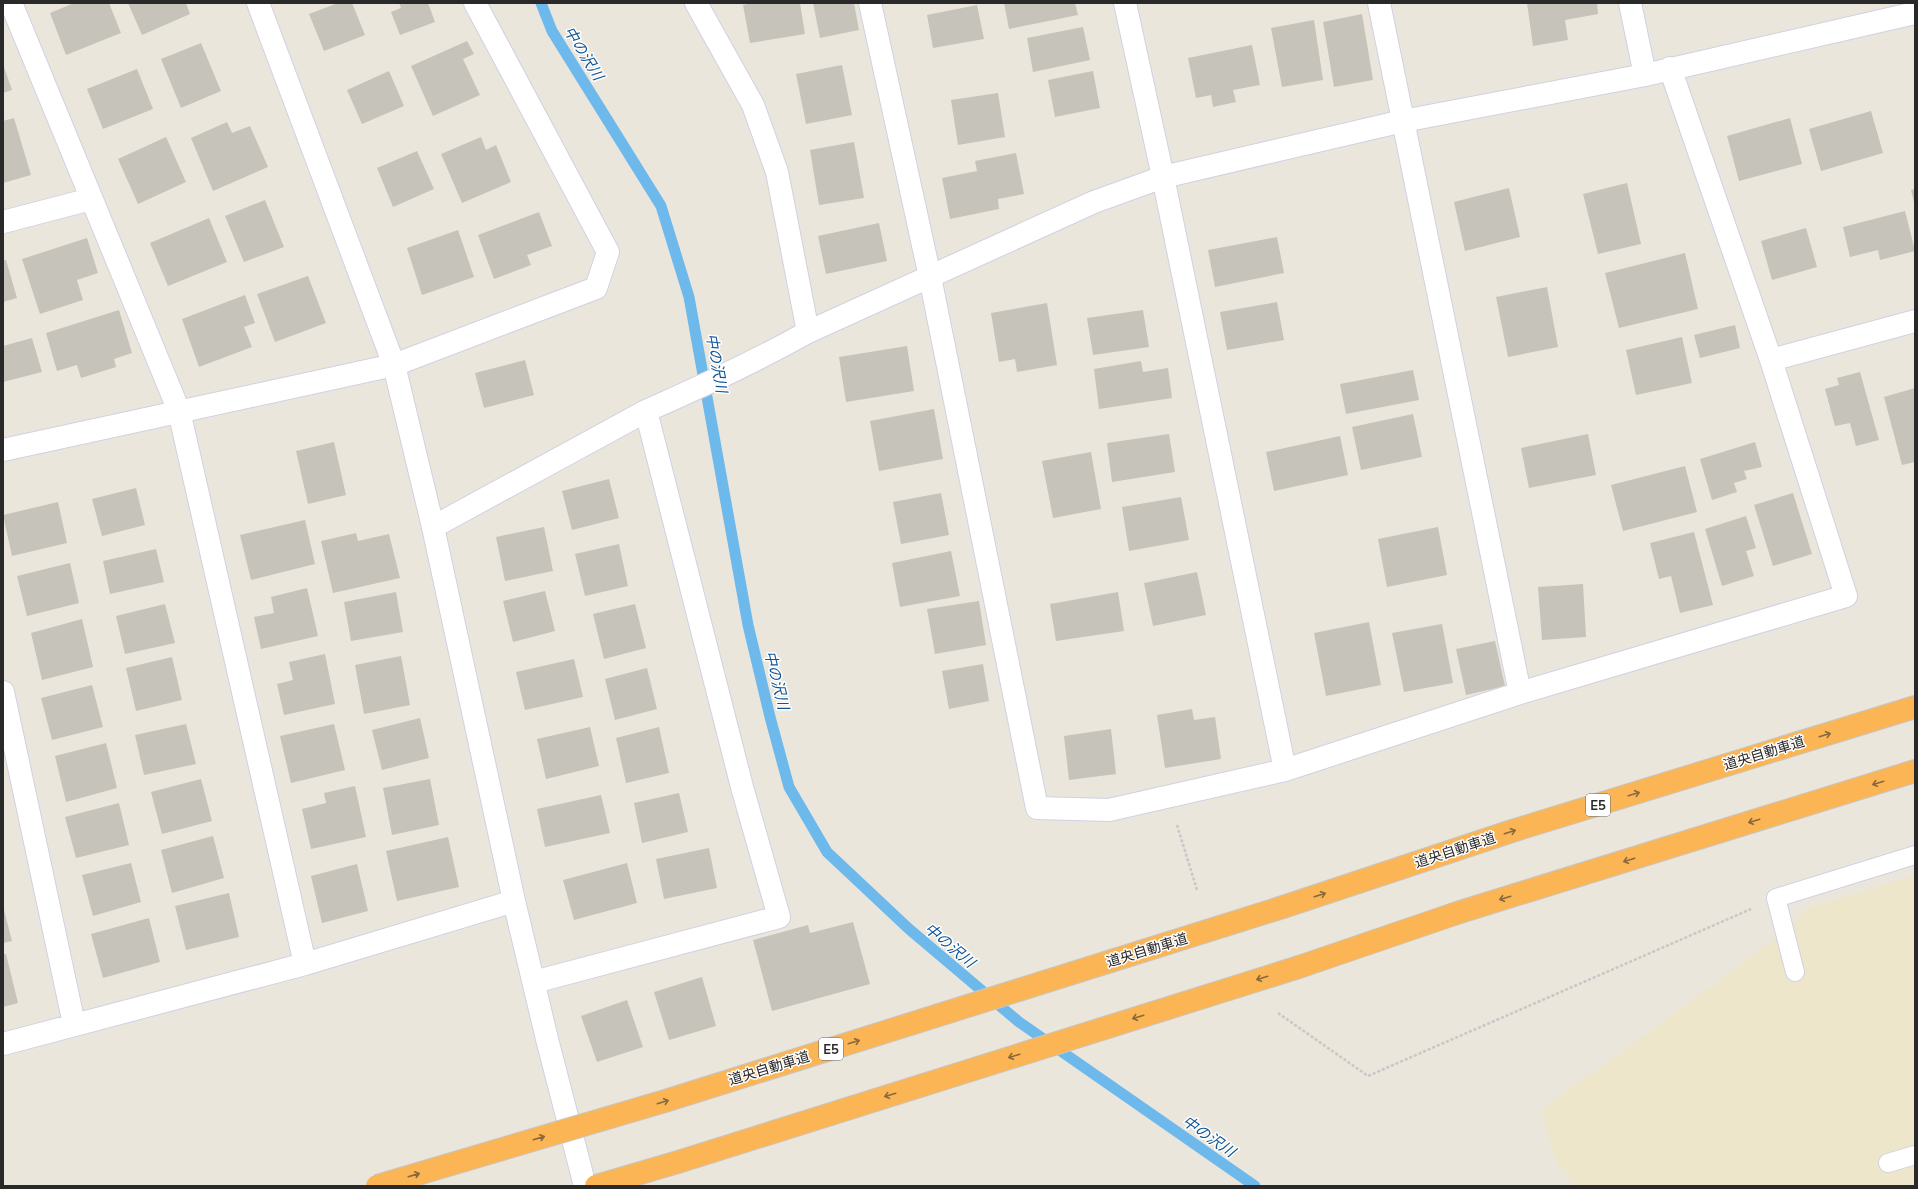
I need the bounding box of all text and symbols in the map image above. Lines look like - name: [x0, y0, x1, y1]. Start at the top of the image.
- water label: 中の沢川: [560, 23, 609, 85]
- water label: 中の沢川: [702, 332, 732, 396]
- water label: 中の沢川: [761, 649, 794, 713]
- one-way arrow: [1818, 731, 1831, 738]
- street label: 道央自動車道: [1721, 732, 1807, 774]
- one-way arrow: [1871, 780, 1884, 787]
- one-way arrow: [1627, 790, 1640, 797]
- road number: E5: [1586, 794, 1610, 816]
- one-way arrow: [1747, 818, 1760, 825]
- street label: 道央自動車道: [1412, 828, 1498, 872]
- one-way arrow: [1503, 828, 1516, 835]
- one-way arrow: [1623, 857, 1636, 864]
- one-way arrow: [1313, 891, 1326, 898]
- one-way arrow: [1499, 895, 1512, 902]
- water label: 中の沢川: [921, 918, 981, 973]
- street label: 道央自動車道: [1104, 929, 1190, 971]
- one-way arrow: [1256, 975, 1268, 983]
- one-way arrow: [1132, 1014, 1144, 1022]
- road number: E5: [819, 1038, 843, 1060]
- one-way arrow: [848, 1038, 861, 1045]
- street label: 道央自動車道: [726, 1047, 812, 1089]
- one-way arrow: [1008, 1053, 1020, 1061]
- one-way arrow: [884, 1092, 896, 1100]
- one-way arrow: [657, 1098, 670, 1105]
- water label: 中の沢川: [1179, 1111, 1241, 1162]
- one-way arrow: [532, 1134, 545, 1141]
- one-way arrow: [407, 1171, 420, 1178]

